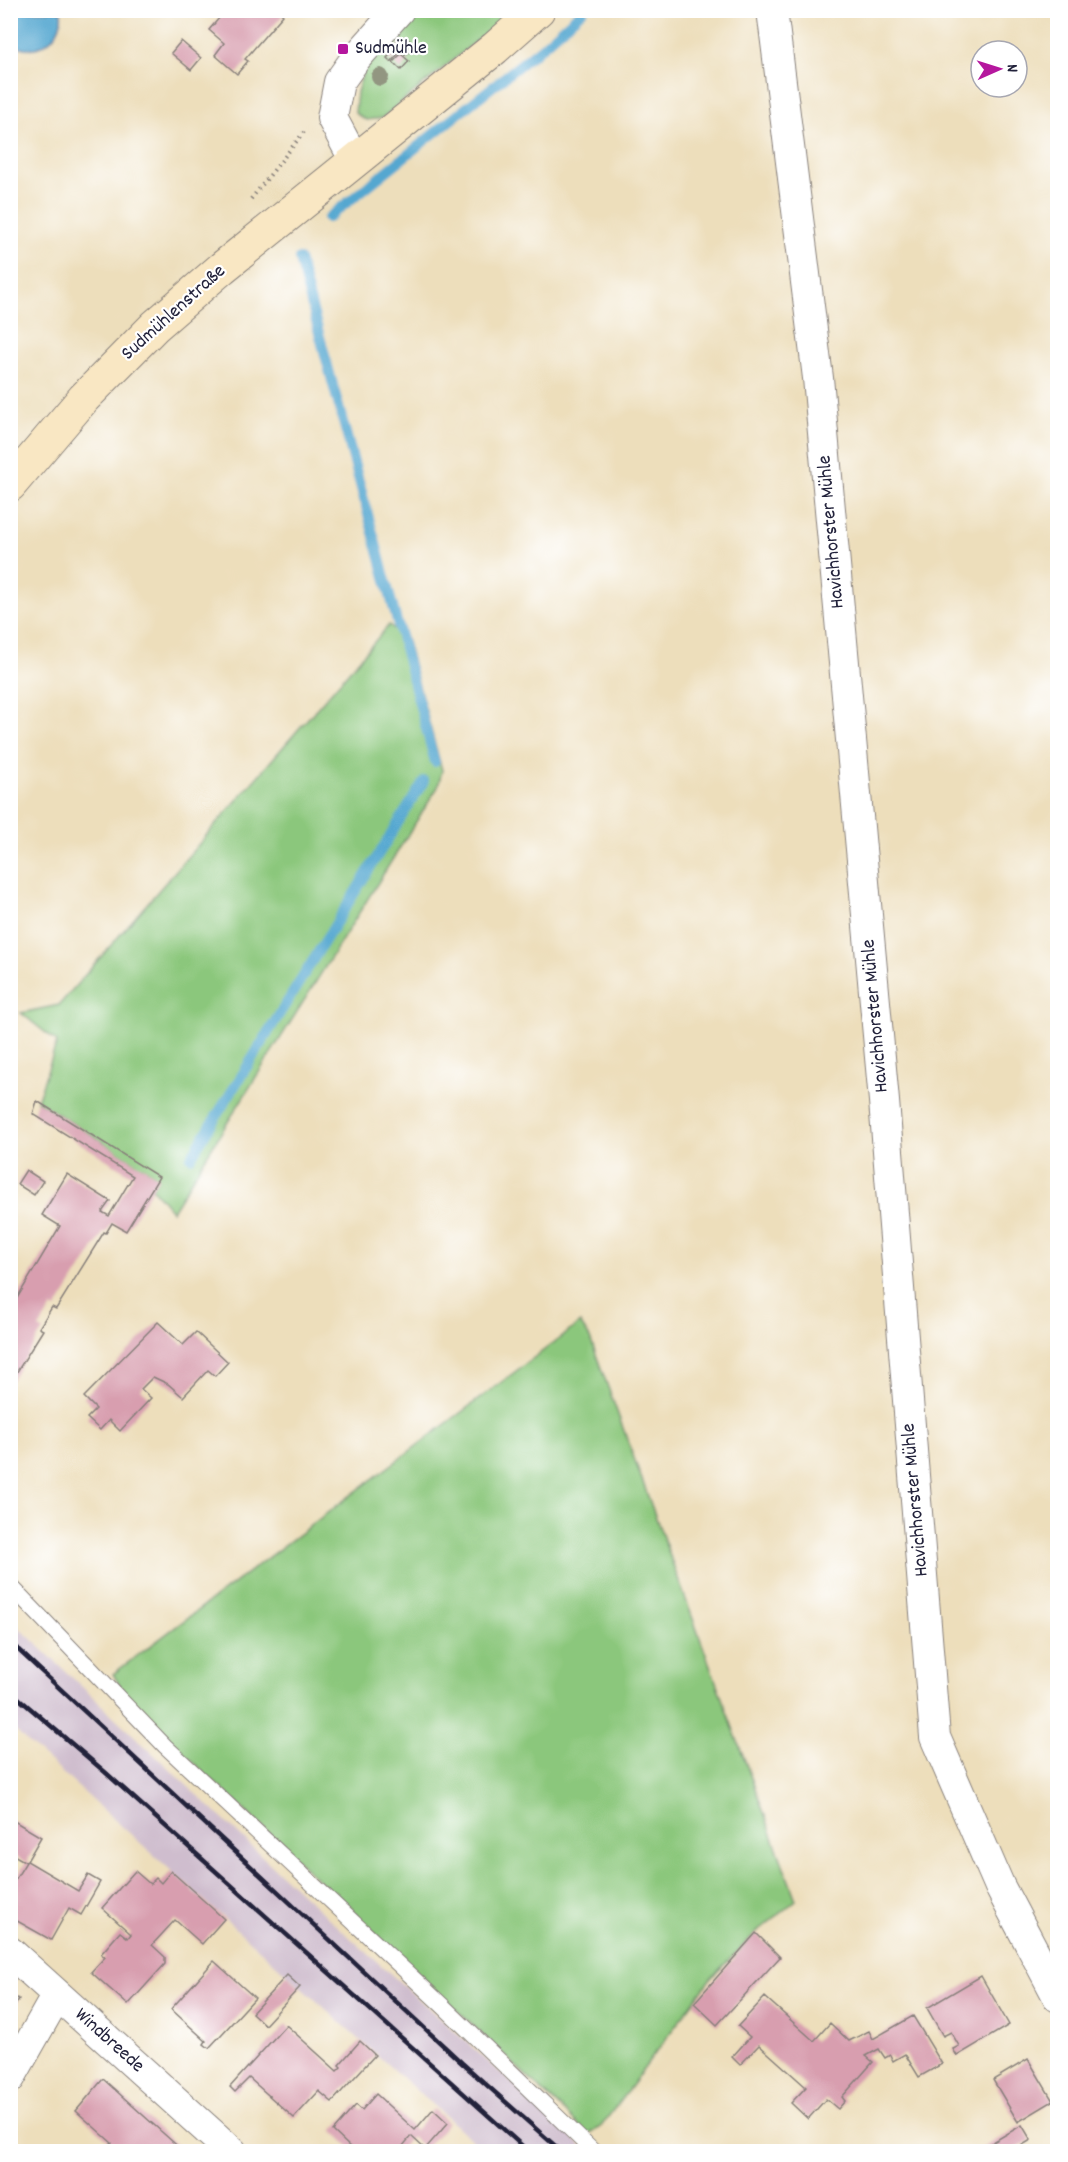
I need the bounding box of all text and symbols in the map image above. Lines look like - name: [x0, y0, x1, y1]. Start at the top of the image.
- place label: Sudmühle: [355, 35, 427, 63]
- north arrow: [969, 39, 1029, 99]
- marker: Sudmühle: [336, 42, 350, 56]
- text: N: [1000, 64, 1023, 73]
- street label: Sudmühlenstraße: [116, 258, 233, 368]
- street label: Havichhorster Mühle: [811, 454, 853, 610]
- street label: Havichhorster Mühle: [855, 938, 897, 1094]
- street label: Havichhorster Mühle: [895, 1422, 937, 1578]
- street label: Windbreede: [68, 2002, 150, 2080]

